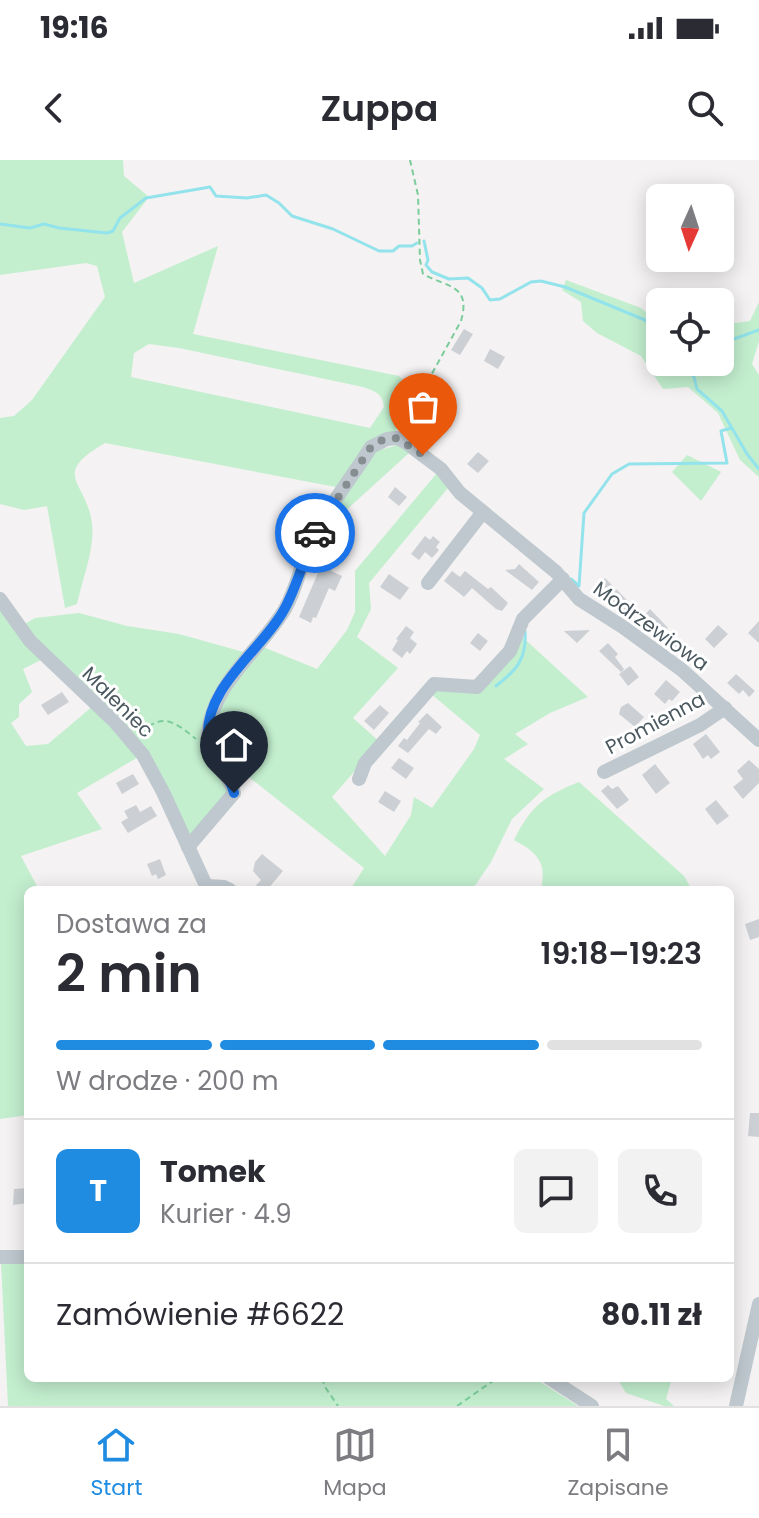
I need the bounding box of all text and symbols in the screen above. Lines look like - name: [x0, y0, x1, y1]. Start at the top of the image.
- text: 19:16: [40, 6, 109, 49]
- text: Zuppa: [321, 83, 438, 134]
- icon: back: [32, 86, 76, 130]
- icon: search: [683, 86, 727, 130]
- north arrow: [646, 184, 734, 272]
- map controls: [646, 184, 734, 376]
- button: locate: [646, 288, 734, 376]
- pin: [389, 373, 457, 455]
- icon: bag: [401, 385, 445, 429]
- courier: [275, 493, 355, 573]
- icon: car: [293, 511, 337, 555]
- street label: Modrzewiowa: [588, 575, 714, 677]
- street label: Maleniec: [76, 660, 160, 744]
- street label: Promienna: [600, 685, 710, 761]
- pin: [200, 711, 268, 793]
- icon: home: [212, 723, 256, 767]
- text: Dostawa za: [56, 906, 207, 942]
- text: 19:18–19:23: [541, 932, 702, 975]
- text: 2 min: [56, 937, 202, 1010]
- text: W drodze · 200 m: [56, 1063, 278, 1099]
- button: chat: [514, 1149, 598, 1233]
- button: phone: [618, 1149, 702, 1233]
- text: Tomek: [160, 1150, 266, 1193]
- text: T: [89, 1169, 107, 1212]
- text: Kurier · 4.9: [160, 1196, 292, 1232]
- text: Zamówienie #6622: [56, 1293, 344, 1336]
- text: 80.11 zł: [601, 1293, 702, 1336]
- tab: Start: [90, 1423, 142, 1504]
- tab: Mapa: [323, 1423, 387, 1504]
- tab: Zapisane: [567, 1423, 669, 1504]

